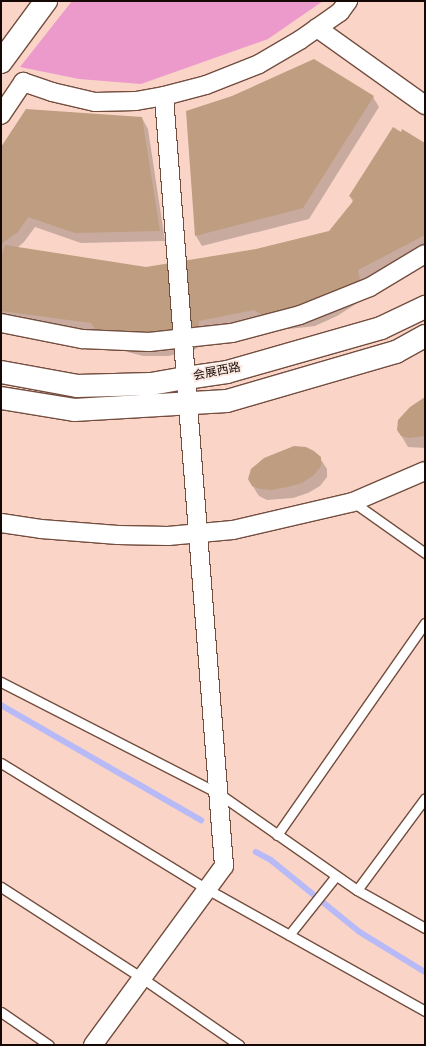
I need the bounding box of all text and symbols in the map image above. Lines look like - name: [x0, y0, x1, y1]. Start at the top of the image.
- street label: 会展西路: [192, 360, 242, 384]

